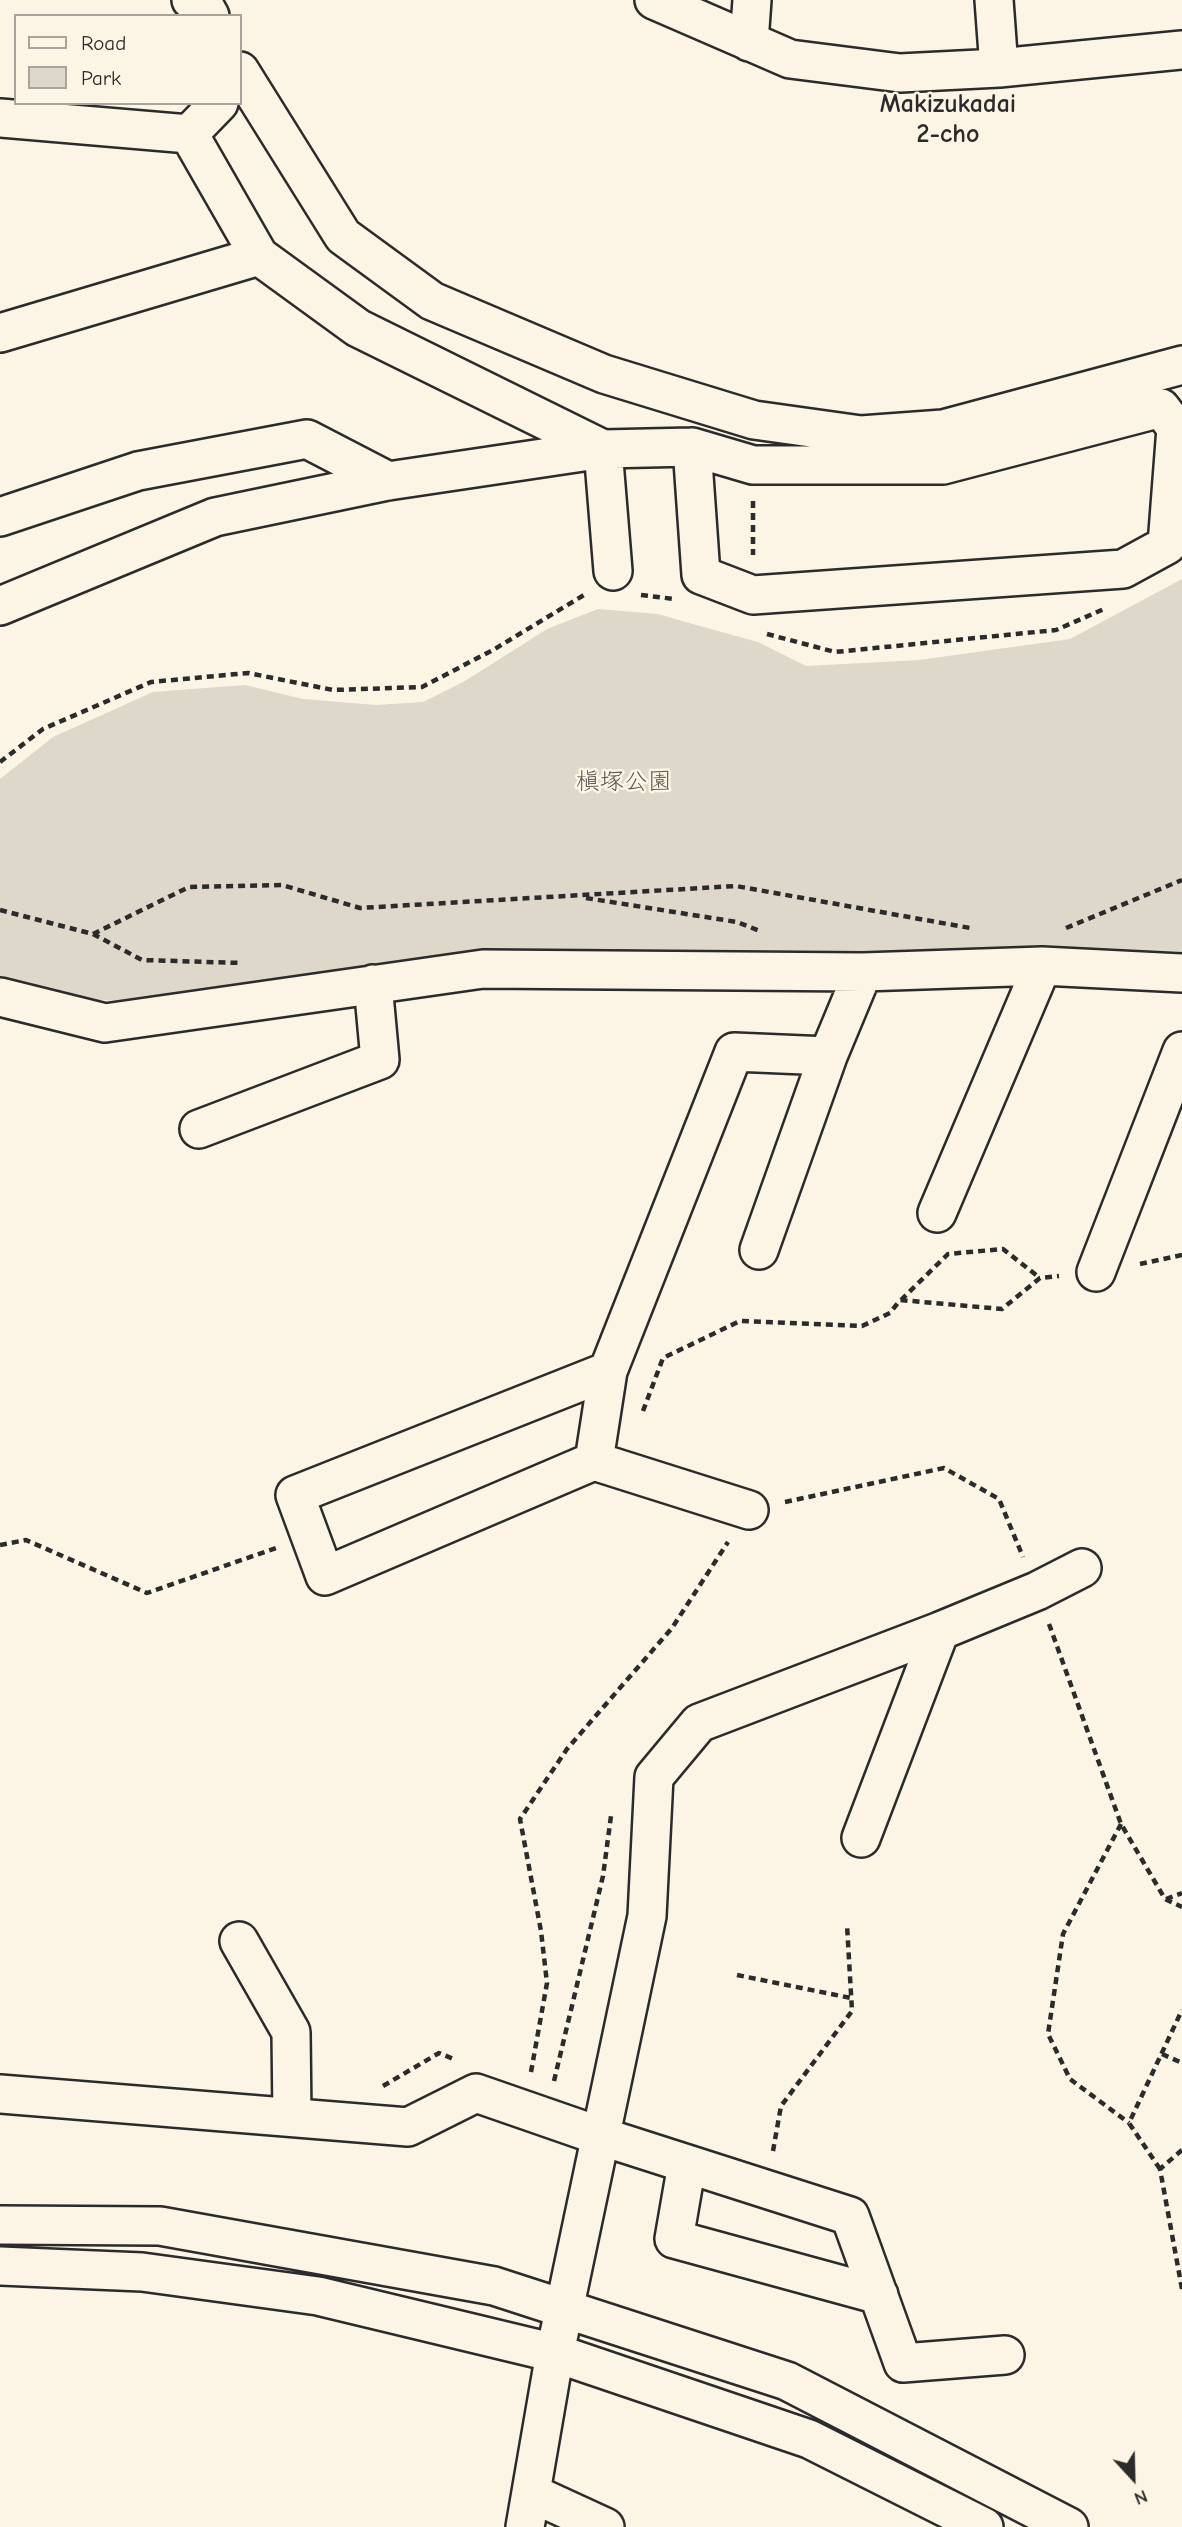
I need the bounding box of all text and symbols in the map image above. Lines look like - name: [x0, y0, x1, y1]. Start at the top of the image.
- legend: [14, 14, 242, 105]
- text: Road: [81, 31, 126, 55]
- text: Park: [81, 66, 121, 90]
- district label: Makizukadai 2-cho: [880, 89, 1016, 150]
- park label: 槇塚公園: [576, 768, 672, 796]
- north arrow: [1098, 2443, 1168, 2513]
- text: N: [1131, 2485, 1151, 2510]

